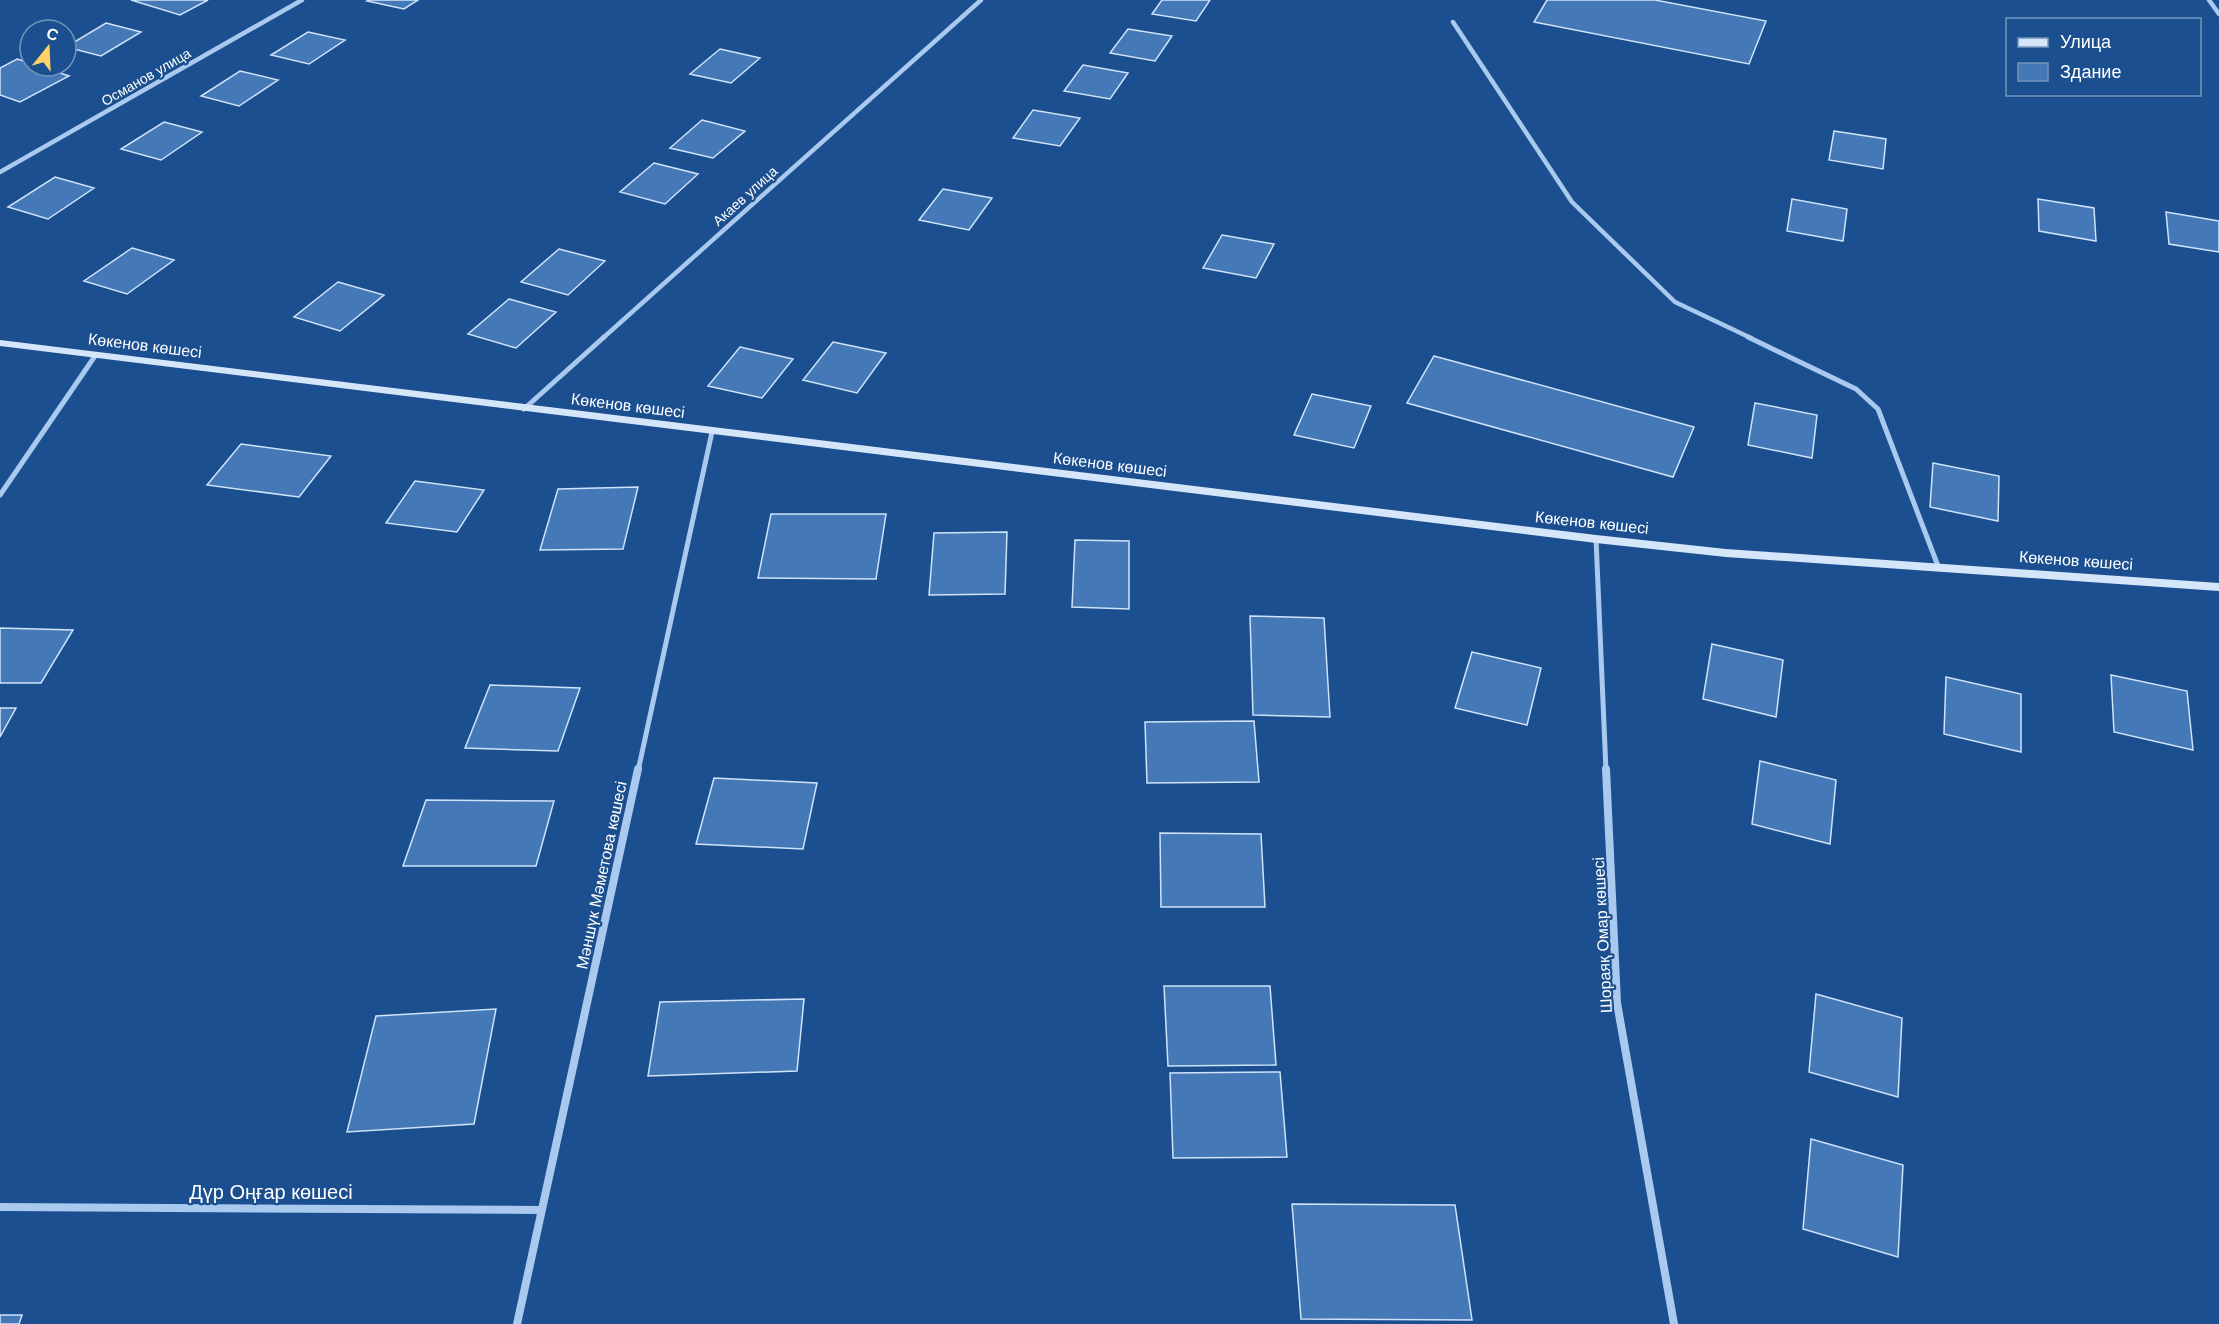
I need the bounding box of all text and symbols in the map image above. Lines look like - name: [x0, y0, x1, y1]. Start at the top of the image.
- north arrow: [18, 18, 78, 78]
- legend: [2006, 18, 2201, 96]
- text: С: [44, 24, 61, 44]
- text: Улица: [2060, 32, 2112, 52]
- street label: Османов улица: [98, 45, 194, 109]
- text: Здание: [2060, 62, 2121, 82]
- street label: Акаев улица: [709, 163, 781, 229]
- street label: Көкенов көшесі: [87, 330, 203, 361]
- street label: Көкенов көшесі: [570, 390, 686, 421]
- street label: Көкенов көшесі: [1052, 449, 1168, 480]
- street label: Көкенов көшесі: [1534, 508, 1650, 537]
- street label: Көкенов көшесі: [2018, 548, 2134, 573]
- street label: Мәншүк Мәметова көшесі: [573, 780, 630, 971]
- street label: Шораяқ Омар көшесі: [1590, 856, 1615, 1013]
- street label: Дүр Оңғар көшесі: [189, 1181, 353, 1203]

